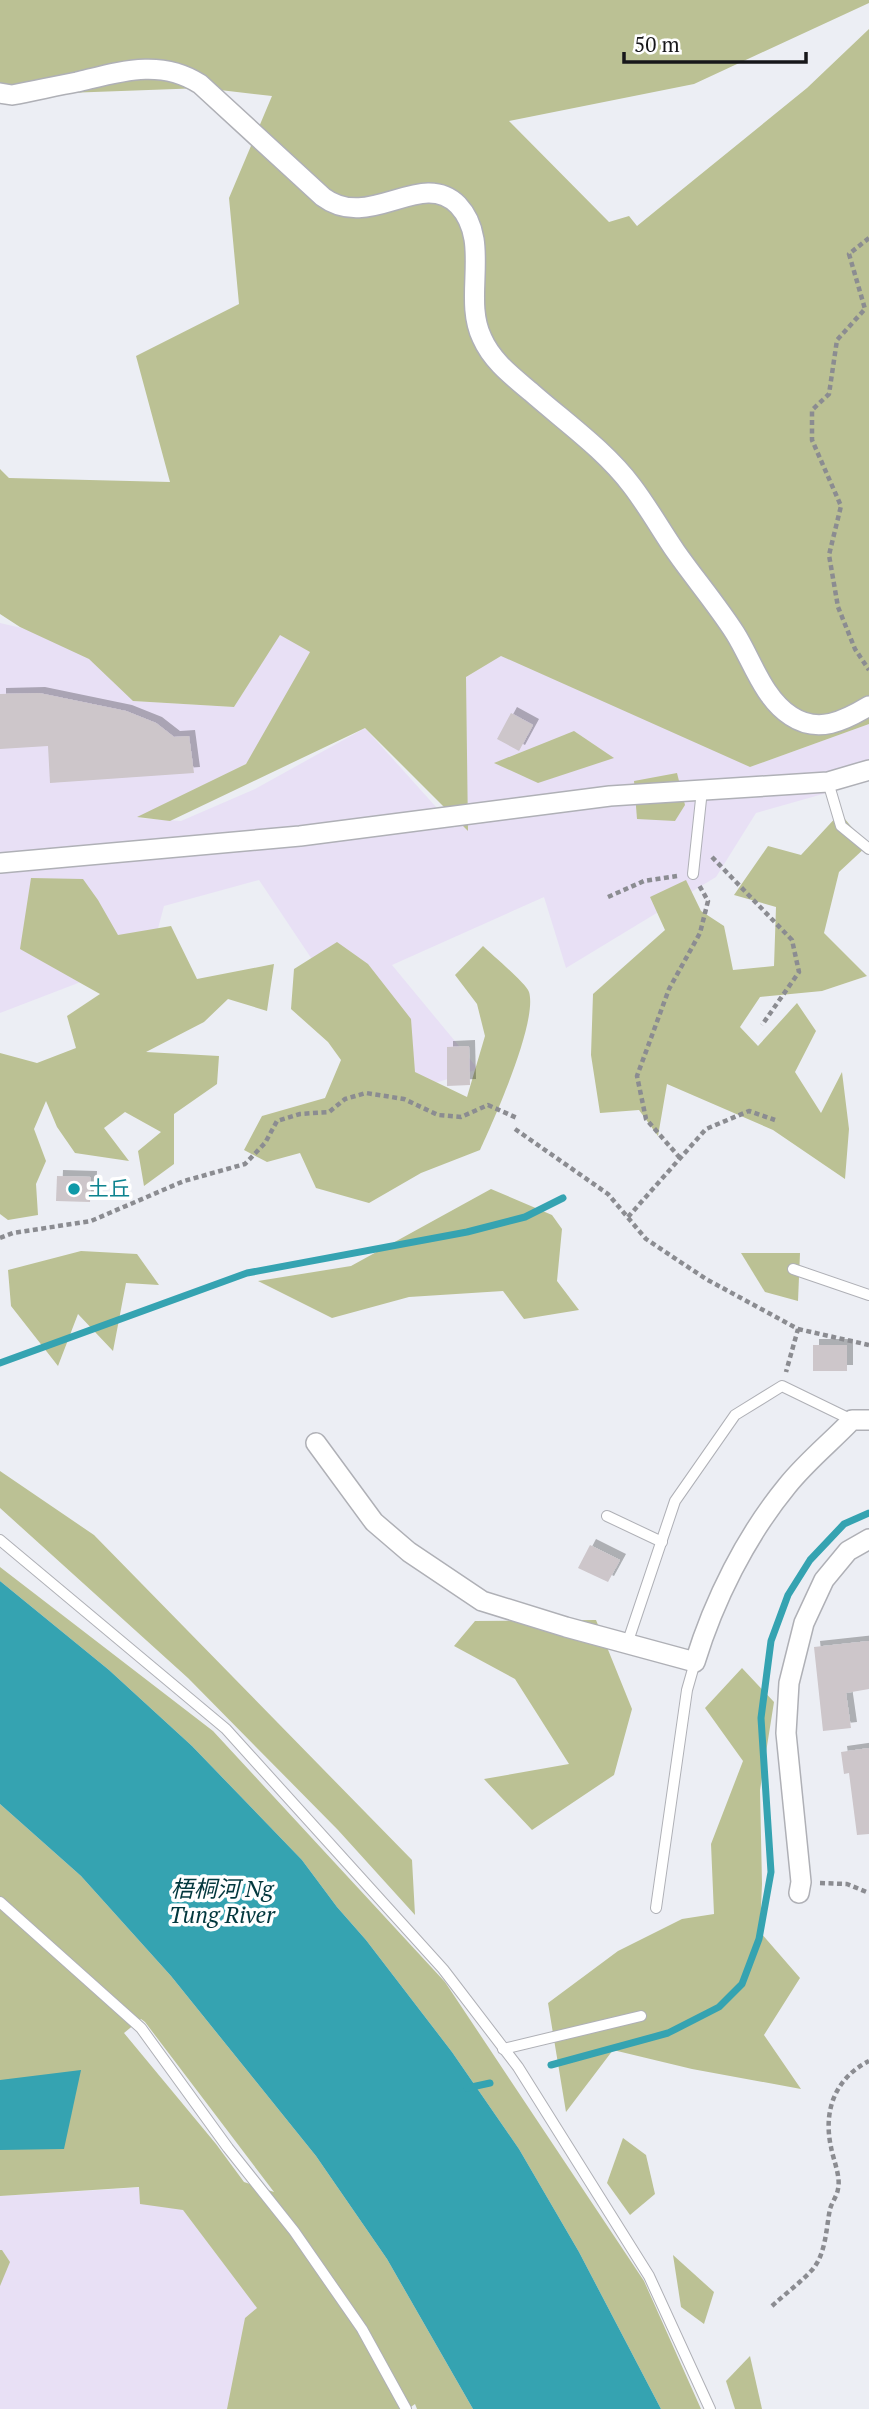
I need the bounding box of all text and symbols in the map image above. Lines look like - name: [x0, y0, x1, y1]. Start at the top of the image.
- scale bar: [624, 21, 806, 65]
- text: 50 m: [634, 30, 680, 58]
- place label: 土丘: [88, 1174, 130, 1202]
- marker: 土丘: [66, 1181, 82, 1197]
- water label: 梧桐河 Ng Tung River: [169, 1873, 276, 1930]

